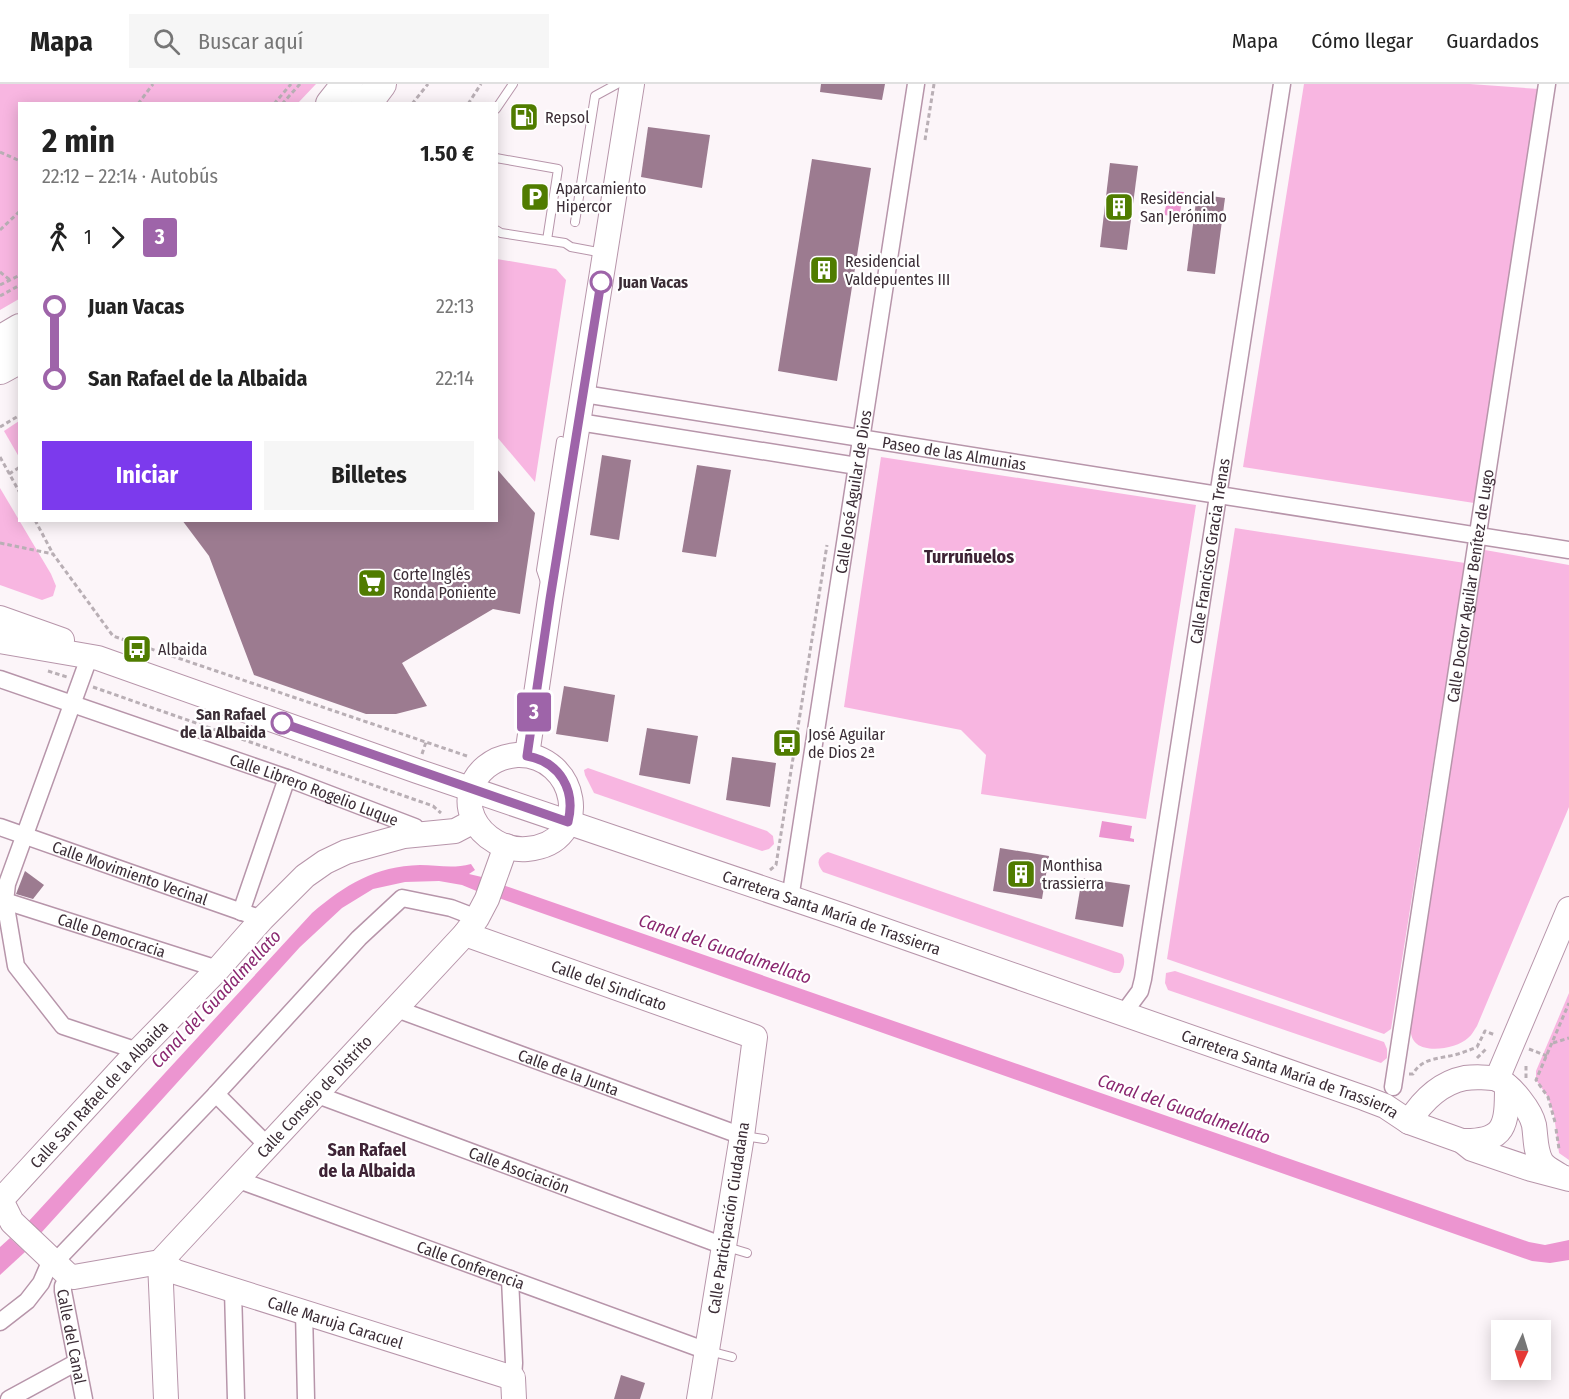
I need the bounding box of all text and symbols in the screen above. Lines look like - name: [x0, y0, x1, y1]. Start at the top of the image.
- search box: [129, 14, 549, 68]
- text: Mapa: [30, 25, 93, 58]
- icon: search: [150, 25, 183, 58]
- text: Buscar aquí: [198, 28, 303, 55]
- text: Mapa: [1232, 28, 1278, 54]
- text: Cómo llegar: [1311, 28, 1413, 54]
- text: Guardados: [1446, 28, 1539, 54]
- fuel station icon: Repsol: [508, 101, 540, 133]
- place label: Repsol: [545, 108, 589, 127]
- text: 2 min: [42, 121, 115, 161]
- text: 1.50 €: [420, 140, 474, 167]
- text: 22:12 – 22:14 · Autobús: [42, 164, 218, 188]
- place label: Aparcamiento Hipercor: [556, 179, 646, 216]
- parking icon: Aparcamiento Hipercor: [519, 181, 551, 213]
- place label: Residencial San Jerónimo: [1140, 189, 1227, 226]
- building icon: Residencial San Jerónimo: [1103, 191, 1135, 223]
- icon: walk: [42, 221, 75, 254]
- icon: forward: [101, 221, 134, 254]
- text: 3: [155, 224, 165, 250]
- text: 1: [84, 225, 92, 249]
- place label: Residencial Valdepuentes III: [845, 252, 950, 289]
- building icon: Residencial Valdepuentes III: [808, 254, 840, 286]
- marker: Juan Vacas: [590, 271, 612, 293]
- place label: Juan Vacas: [617, 273, 688, 292]
- text: Juan Vacas: [88, 293, 184, 320]
- text: 22:13: [436, 294, 474, 318]
- text: San Rafael de la Albaida: [88, 365, 307, 392]
- text: 22:14: [435, 366, 474, 390]
- street label: Calle José Aguilar de Dios: [831, 409, 875, 575]
- street label: Paseo de las Almunias: [881, 433, 1028, 474]
- button: Iniciar: [42, 441, 252, 510]
- button: Billetes: [264, 441, 474, 510]
- street label: Calle Francisco Gracia Trenas: [1186, 457, 1234, 645]
- street label: Calle Doctor Aguilar Benítez de Lugo: [1443, 468, 1498, 704]
- district label: Turruñuelos: [924, 546, 1014, 568]
- place label: Corte Inglés Ronda Poniente: [393, 565, 497, 602]
- supermarket icon: Corte Inglés Ronda Poniente: [356, 567, 388, 599]
- bus stop icon: Albaida: [121, 633, 153, 665]
- place label: Albaida: [158, 640, 207, 659]
- line badge: 3: [514, 692, 554, 732]
- text: 3: [529, 699, 539, 725]
- place label: San Rafael de la Albaida: [180, 705, 267, 742]
- marker: San Rafael de la Albaida: [271, 712, 293, 734]
- place label: José Aguilar de Dios 2ª: [808, 725, 885, 762]
- bus stop icon: José Aguilar de Dios 2ª: [771, 727, 803, 759]
- street label: Calle Librero Rogelio Luque: [227, 750, 401, 830]
- street label: Calle Movimiento Vecinal: [50, 837, 210, 909]
- place label: Monthisa trassierra: [1042, 856, 1104, 893]
- building icon: Monthisa trassierra: [1005, 858, 1037, 890]
- street label: Carretera Santa María de Trassierra: [720, 866, 943, 959]
- street label: Calle Democracia: [55, 909, 168, 962]
- water label: Canal del Guadalmellato: [636, 909, 814, 989]
- water label: Canal del Guadalmellato: [146, 925, 286, 1073]
- street label: Calle del Sindicato: [549, 956, 669, 1015]
- street label: Calle San Rafael de la Albaida: [26, 1017, 172, 1172]
- street label: Carretera Santa María de Trassierra: [1179, 1026, 1402, 1122]
- street label: Calle Consejo de Distrito: [253, 1032, 376, 1162]
- street label: Calle de la Junta: [515, 1045, 622, 1100]
- water label: Canal del Guadalmellato: [1095, 1069, 1273, 1149]
- street label: Calle Participación Ciudadana: [704, 1121, 753, 1315]
- district label: San Rafael de la Albaida: [319, 1139, 415, 1182]
- street label: Calle Asociación: [466, 1143, 572, 1198]
- street label: Calle Conferencia: [414, 1237, 527, 1294]
- street label: Calle del Canal: [53, 1287, 90, 1386]
- street label: Calle Maruja Caracuel: [265, 1292, 405, 1353]
- north arrow: [1491, 1320, 1551, 1380]
- map controls: [1491, 1320, 1551, 1380]

